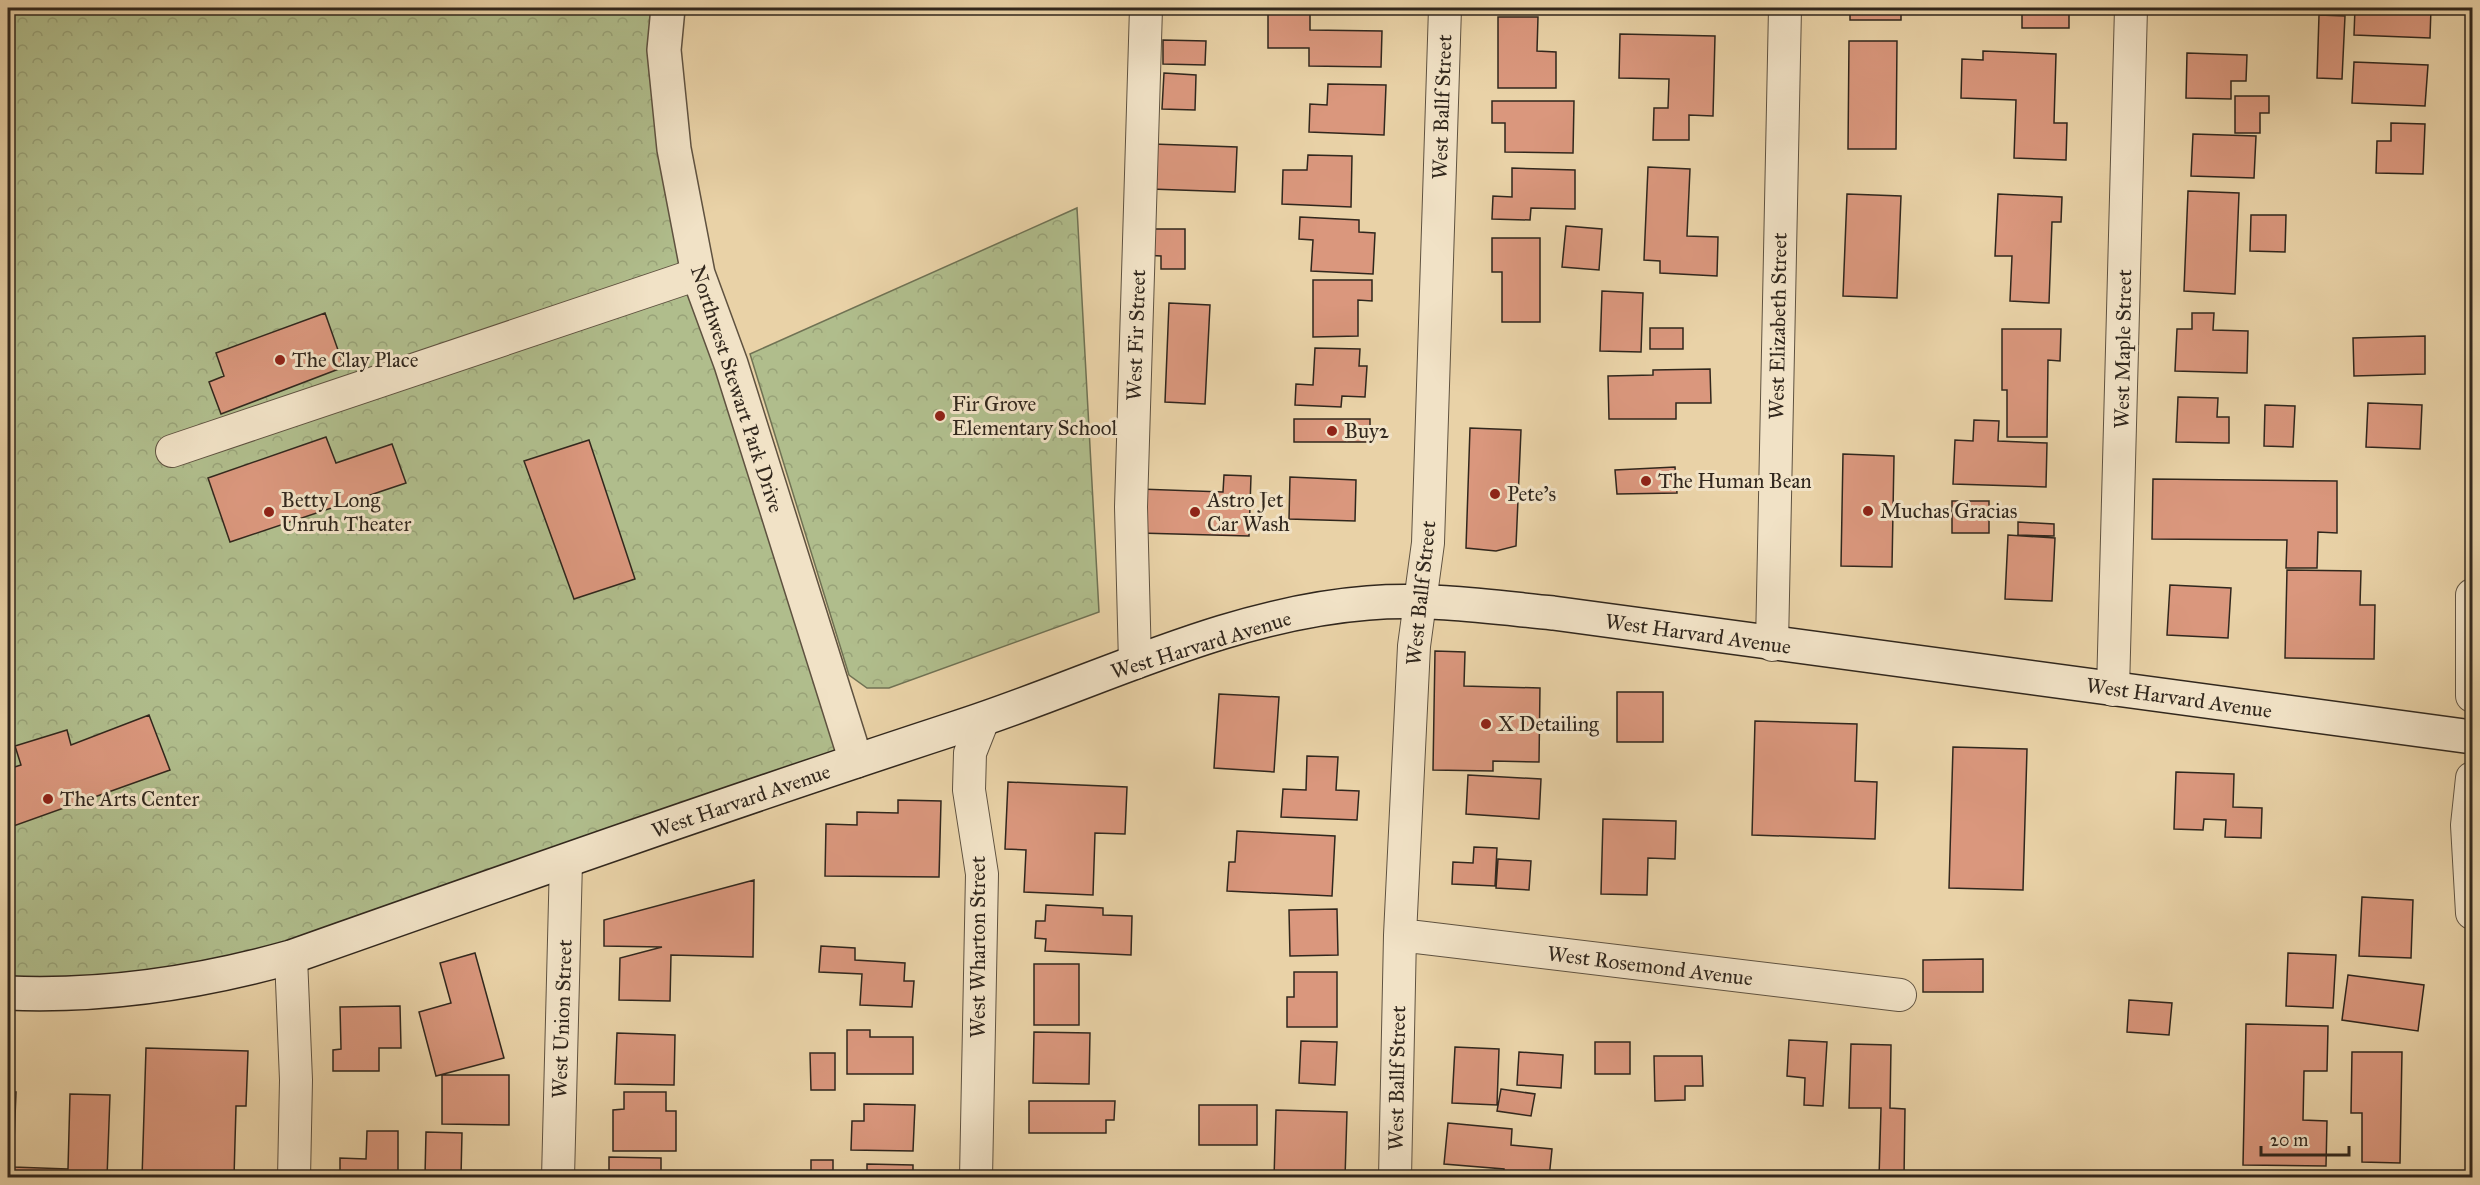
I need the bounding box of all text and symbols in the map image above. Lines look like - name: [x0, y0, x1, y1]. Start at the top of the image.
- street label: West Ballf Street: [1426, 33, 1458, 180]
- street label: West Elizabeth Street: [1763, 232, 1793, 420]
- street label: Northwest Stewart Park Drive: [685, 262, 789, 516]
- street label: West Fir Street: [1121, 268, 1151, 401]
- street label: West Maple Street: [2109, 269, 2137, 429]
- place label: The Clay Place: [292, 347, 419, 373]
- marker: The Clay Place: [273, 353, 287, 367]
- place label: Fir Grove Elementary School: [952, 391, 1117, 441]
- marker: Fir Grove Elementary School: [933, 409, 947, 423]
- place label: Buy2: [1344, 418, 1390, 444]
- marker: Buy2: [1325, 424, 1339, 438]
- place label: The Human Bean: [1658, 468, 1812, 494]
- marker: The Human Bean: [1639, 474, 1653, 488]
- place label: Pete's: [1507, 481, 1556, 507]
- place label: Betty Long Unruh Theater: [281, 487, 412, 537]
- place label: Astro Jet Car Wash: [1206, 487, 1290, 537]
- marker: Pete's: [1488, 487, 1502, 501]
- place label: Muchas Gracias: [1880, 498, 2017, 524]
- marker: Muchas Gracias: [1861, 504, 1875, 518]
- marker: Betty Long Unruh Theater: [262, 505, 276, 519]
- marker: Astro Jet Car Wash: [1188, 505, 1202, 519]
- street label: West Ballf Street: [1400, 519, 1442, 667]
- street label: West Harvard Avenue: [1108, 605, 1295, 685]
- street label: West Harvard Avenue: [1603, 608, 1793, 660]
- street label: West Harvard Avenue: [2084, 672, 2274, 724]
- place label: X Detailing: [1498, 711, 1599, 737]
- marker: X Detailing: [1479, 717, 1493, 731]
- street label: West Harvard Avenue: [648, 758, 834, 844]
- place label: The Arts Center: [60, 786, 199, 812]
- marker: The Arts Center: [41, 792, 55, 806]
- street label: West Wharton Street: [965, 855, 991, 1038]
- street label: West Union Street: [546, 938, 578, 1099]
- street label: West Rosemond Avenue: [1546, 940, 1755, 992]
- street label: West Ballf Street: [1383, 1005, 1411, 1151]
- scale bar: [2261, 1119, 2350, 1157]
- text: 20 m: [2270, 1129, 2308, 1151]

